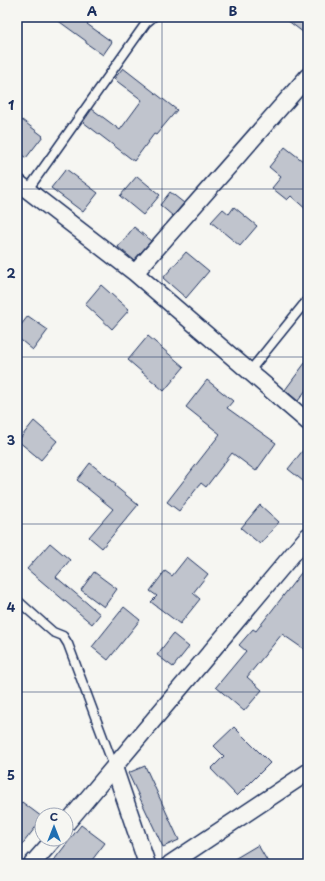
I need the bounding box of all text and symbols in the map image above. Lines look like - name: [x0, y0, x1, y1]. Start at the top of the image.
- text: A: [87, 1, 97, 20]
- text: B: [229, 1, 238, 20]
- text: 1: [8, 95, 14, 114]
- text: 2: [6, 263, 16, 282]
- text: 3: [7, 430, 16, 449]
- text: 4: [7, 597, 16, 616]
- text: 5: [7, 765, 15, 784]
- north arrow: [34, 807, 74, 847]
- text: С: [50, 808, 58, 825]

